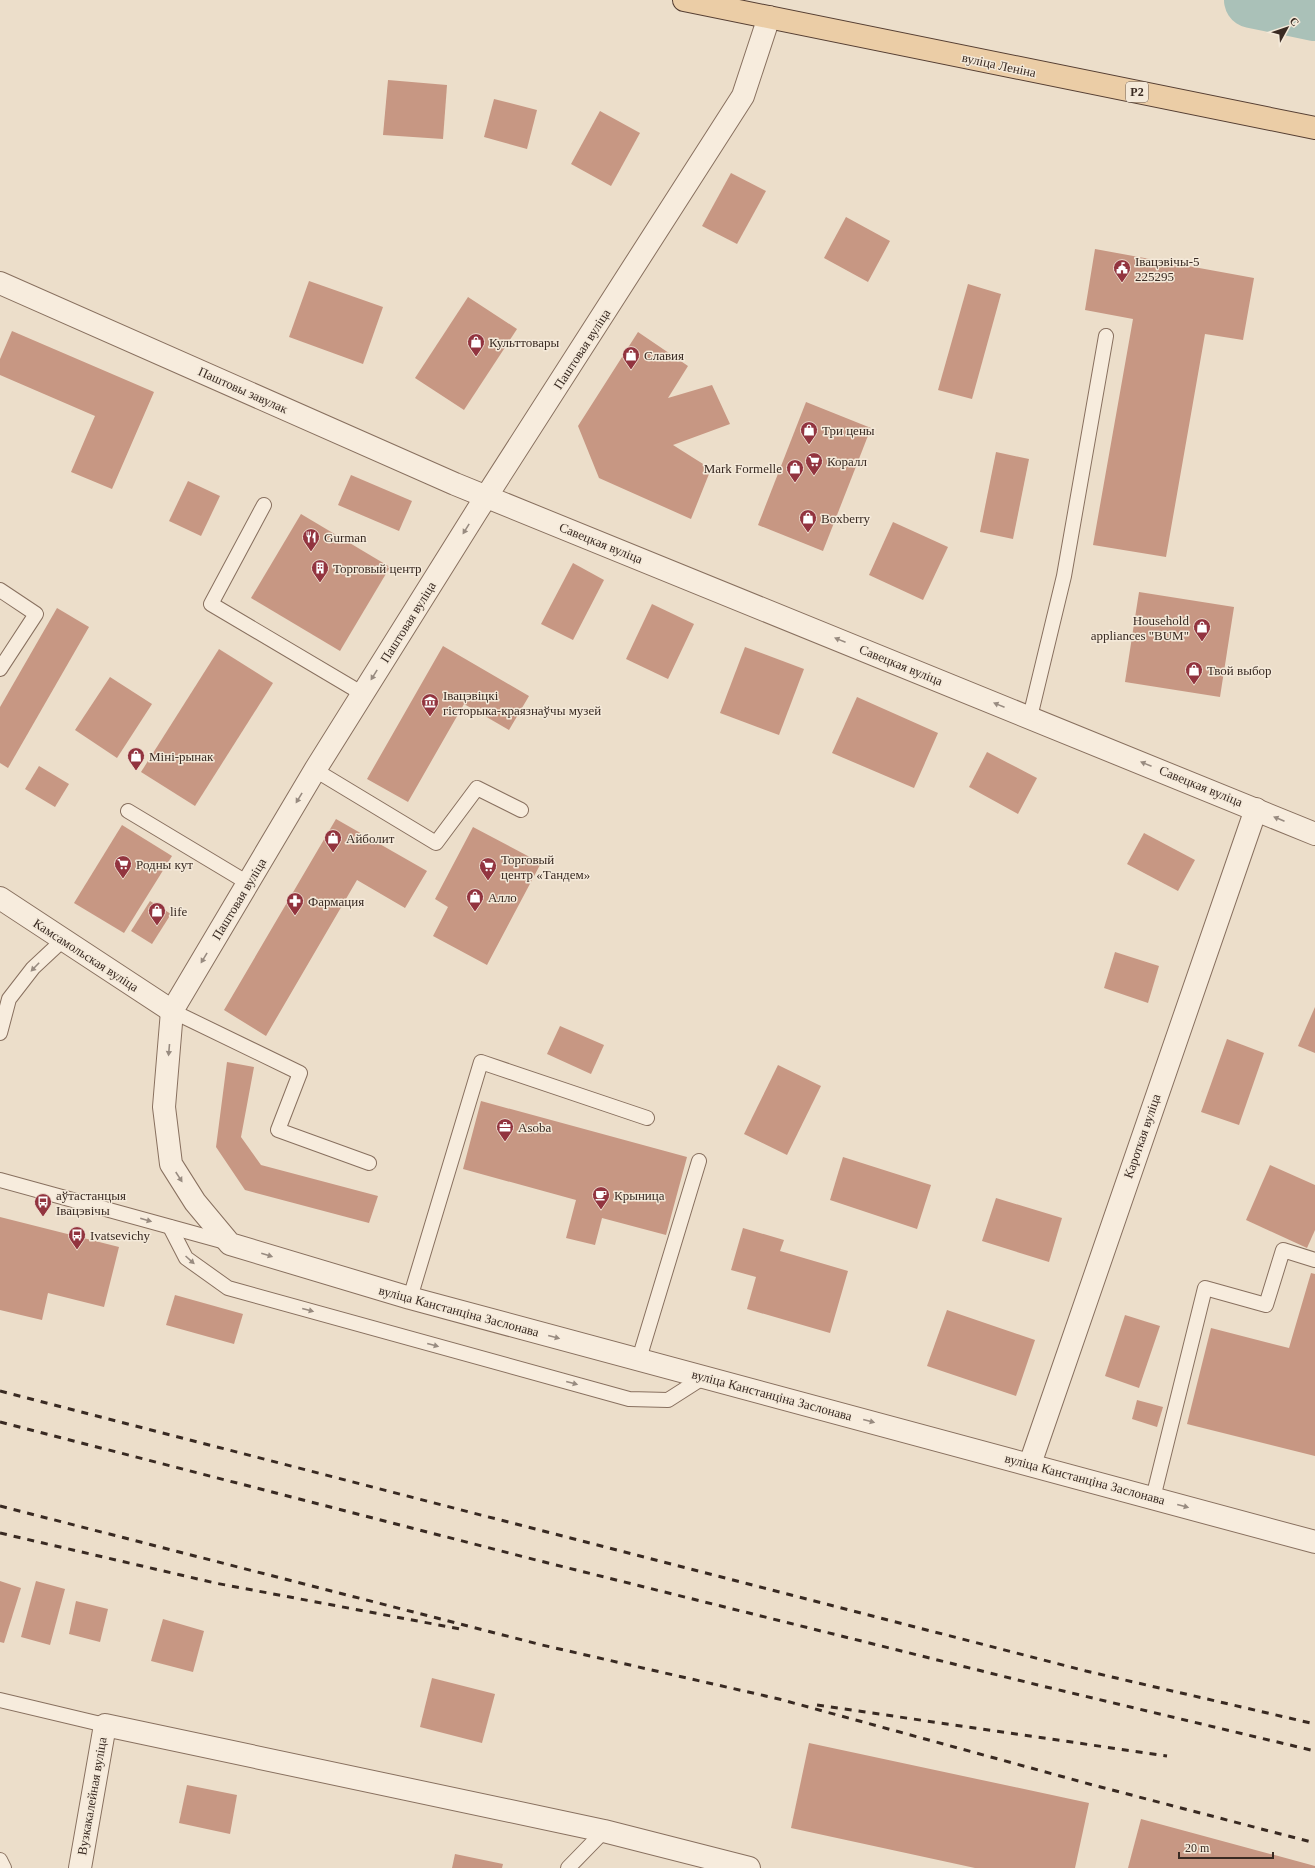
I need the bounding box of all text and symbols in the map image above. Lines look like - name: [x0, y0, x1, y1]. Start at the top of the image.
- north arrow: [1267, 8, 1307, 48]
- text: С: [1288, 15, 1302, 29]
- street label: вуліца Леніна: [961, 50, 1038, 80]
- road number: Р2: [1126, 82, 1148, 102]
- place label: Івацэвічы-5 225295: [1135, 254, 1199, 284]
- public building icon: Івацэвічы-5 225295: [1112, 258, 1132, 283]
- street label: Паштовая вуліца: [550, 306, 614, 392]
- shop icon: Культтовары: [466, 332, 486, 357]
- place label: Культтовары: [489, 335, 559, 350]
- shop icon: Славия: [621, 345, 641, 370]
- place label: Славия: [644, 348, 684, 363]
- street label: Паштовы завулак: [196, 364, 291, 417]
- shop icon: Три цены: [799, 420, 819, 445]
- place label: Три цены: [822, 423, 875, 438]
- supermarket icon: Коралл: [804, 451, 824, 476]
- place label: Коралл: [827, 454, 867, 469]
- shop icon: Mark Formelle: [785, 458, 805, 483]
- place label: Mark Formelle: [704, 461, 782, 476]
- shop icon: Boxberry: [798, 508, 818, 533]
- place label: Boxberry: [821, 511, 871, 526]
- street label: Савецкая вуліца: [557, 519, 645, 567]
- one-way arrow: [462, 523, 469, 535]
- restaurant icon: Gurman: [301, 527, 321, 552]
- place label: Gurman: [324, 530, 367, 545]
- building icon: Торговый центр: [310, 558, 330, 583]
- place label: Торговый центр: [333, 561, 422, 576]
- street label: Паштовая вуліца: [377, 579, 439, 665]
- place label: Household appliances "BUM": [1091, 613, 1189, 643]
- shop icon: Household appliances "BUM": [1192, 617, 1212, 642]
- one-way arrow: [835, 637, 846, 643]
- street label: Савецкая вуліца: [857, 641, 945, 689]
- shop icon: Твой выбор: [1184, 660, 1204, 685]
- place label: Твой выбор: [1207, 663, 1272, 678]
- one-way arrow: [371, 669, 378, 681]
- place label: Івацэвіцкі гісторыка-краязнаўчы музей: [443, 688, 601, 718]
- museum icon: Івацэвіцкі гісторыка-краязнаўчы музей: [420, 692, 440, 717]
- one-way arrow: [993, 701, 1005, 707]
- shop icon: Міні-рынак: [126, 746, 146, 771]
- place label: Міні-рынак: [149, 749, 214, 764]
- one-way arrow: [1140, 761, 1151, 767]
- street label: Савецкая вуліца: [1157, 762, 1245, 810]
- one-way arrow: [295, 792, 302, 804]
- one-way arrow: [1273, 815, 1285, 821]
- shop icon: Айболит: [323, 828, 343, 853]
- place label: Айболит: [346, 831, 395, 846]
- place label: Торговый центр «Тандем»: [501, 852, 590, 882]
- supermarket icon: Родны кут: [113, 854, 133, 879]
- street label: Паштовая вуліца: [209, 855, 269, 943]
- supermarket icon: Торговый центр «Тандем»: [478, 856, 498, 881]
- place label: Родны кут: [136, 857, 193, 872]
- shop icon: Алло: [465, 887, 485, 912]
- place label: Алло: [488, 890, 517, 905]
- pharmacy icon: Фармация: [285, 891, 305, 916]
- place label: Фармация: [308, 894, 364, 909]
- shop icon: life: [147, 901, 167, 926]
- place label: life: [170, 904, 188, 919]
- street label: Камсамольская вуліца: [31, 915, 142, 995]
- one-way arrow: [200, 952, 207, 964]
- one-way arrow: [30, 962, 40, 972]
- one-way arrow: [165, 1044, 172, 1056]
- street label: Кароткая вуліца: [1121, 1092, 1164, 1180]
- office icon: Asoba: [495, 1117, 515, 1142]
- place label: Asoba: [518, 1120, 551, 1135]
- one-way arrow: [175, 1172, 183, 1182]
- cafe icon: Крыница: [591, 1185, 611, 1210]
- place label: аўтастанцыя Івацэвічы: [56, 1188, 126, 1218]
- place label: Крыница: [614, 1188, 665, 1203]
- bus stop icon: аўтастанцыя Івацэвічы: [33, 1192, 53, 1217]
- one-way arrow: [140, 1217, 152, 1223]
- bus stop icon: Ivatsevichy: [67, 1225, 87, 1250]
- place label: Ivatsevichy: [90, 1228, 150, 1243]
- one-way arrow: [261, 1252, 273, 1258]
- one-way arrow: [185, 1255, 195, 1264]
- street label: вуліца Канстанціна Заслонава: [377, 1282, 541, 1340]
- one-way arrow: [302, 1307, 314, 1313]
- one-way arrow: [547, 1334, 560, 1340]
- one-way arrow: [427, 1342, 439, 1348]
- street label: вуліца Канстанціна Заслонава: [690, 1366, 854, 1424]
- one-way arrow: [566, 1380, 578, 1386]
- one-way arrow: [863, 1418, 875, 1424]
- street label: вуліца Канстанціна Заслонава: [1003, 1450, 1167, 1508]
- one-way arrow: [1177, 1503, 1189, 1509]
- street label: Вузкакалейная вуліца: [74, 1736, 110, 1856]
- scale bar: [1179, 1834, 1273, 1860]
- text: 20 m: [1185, 1841, 1210, 1855]

